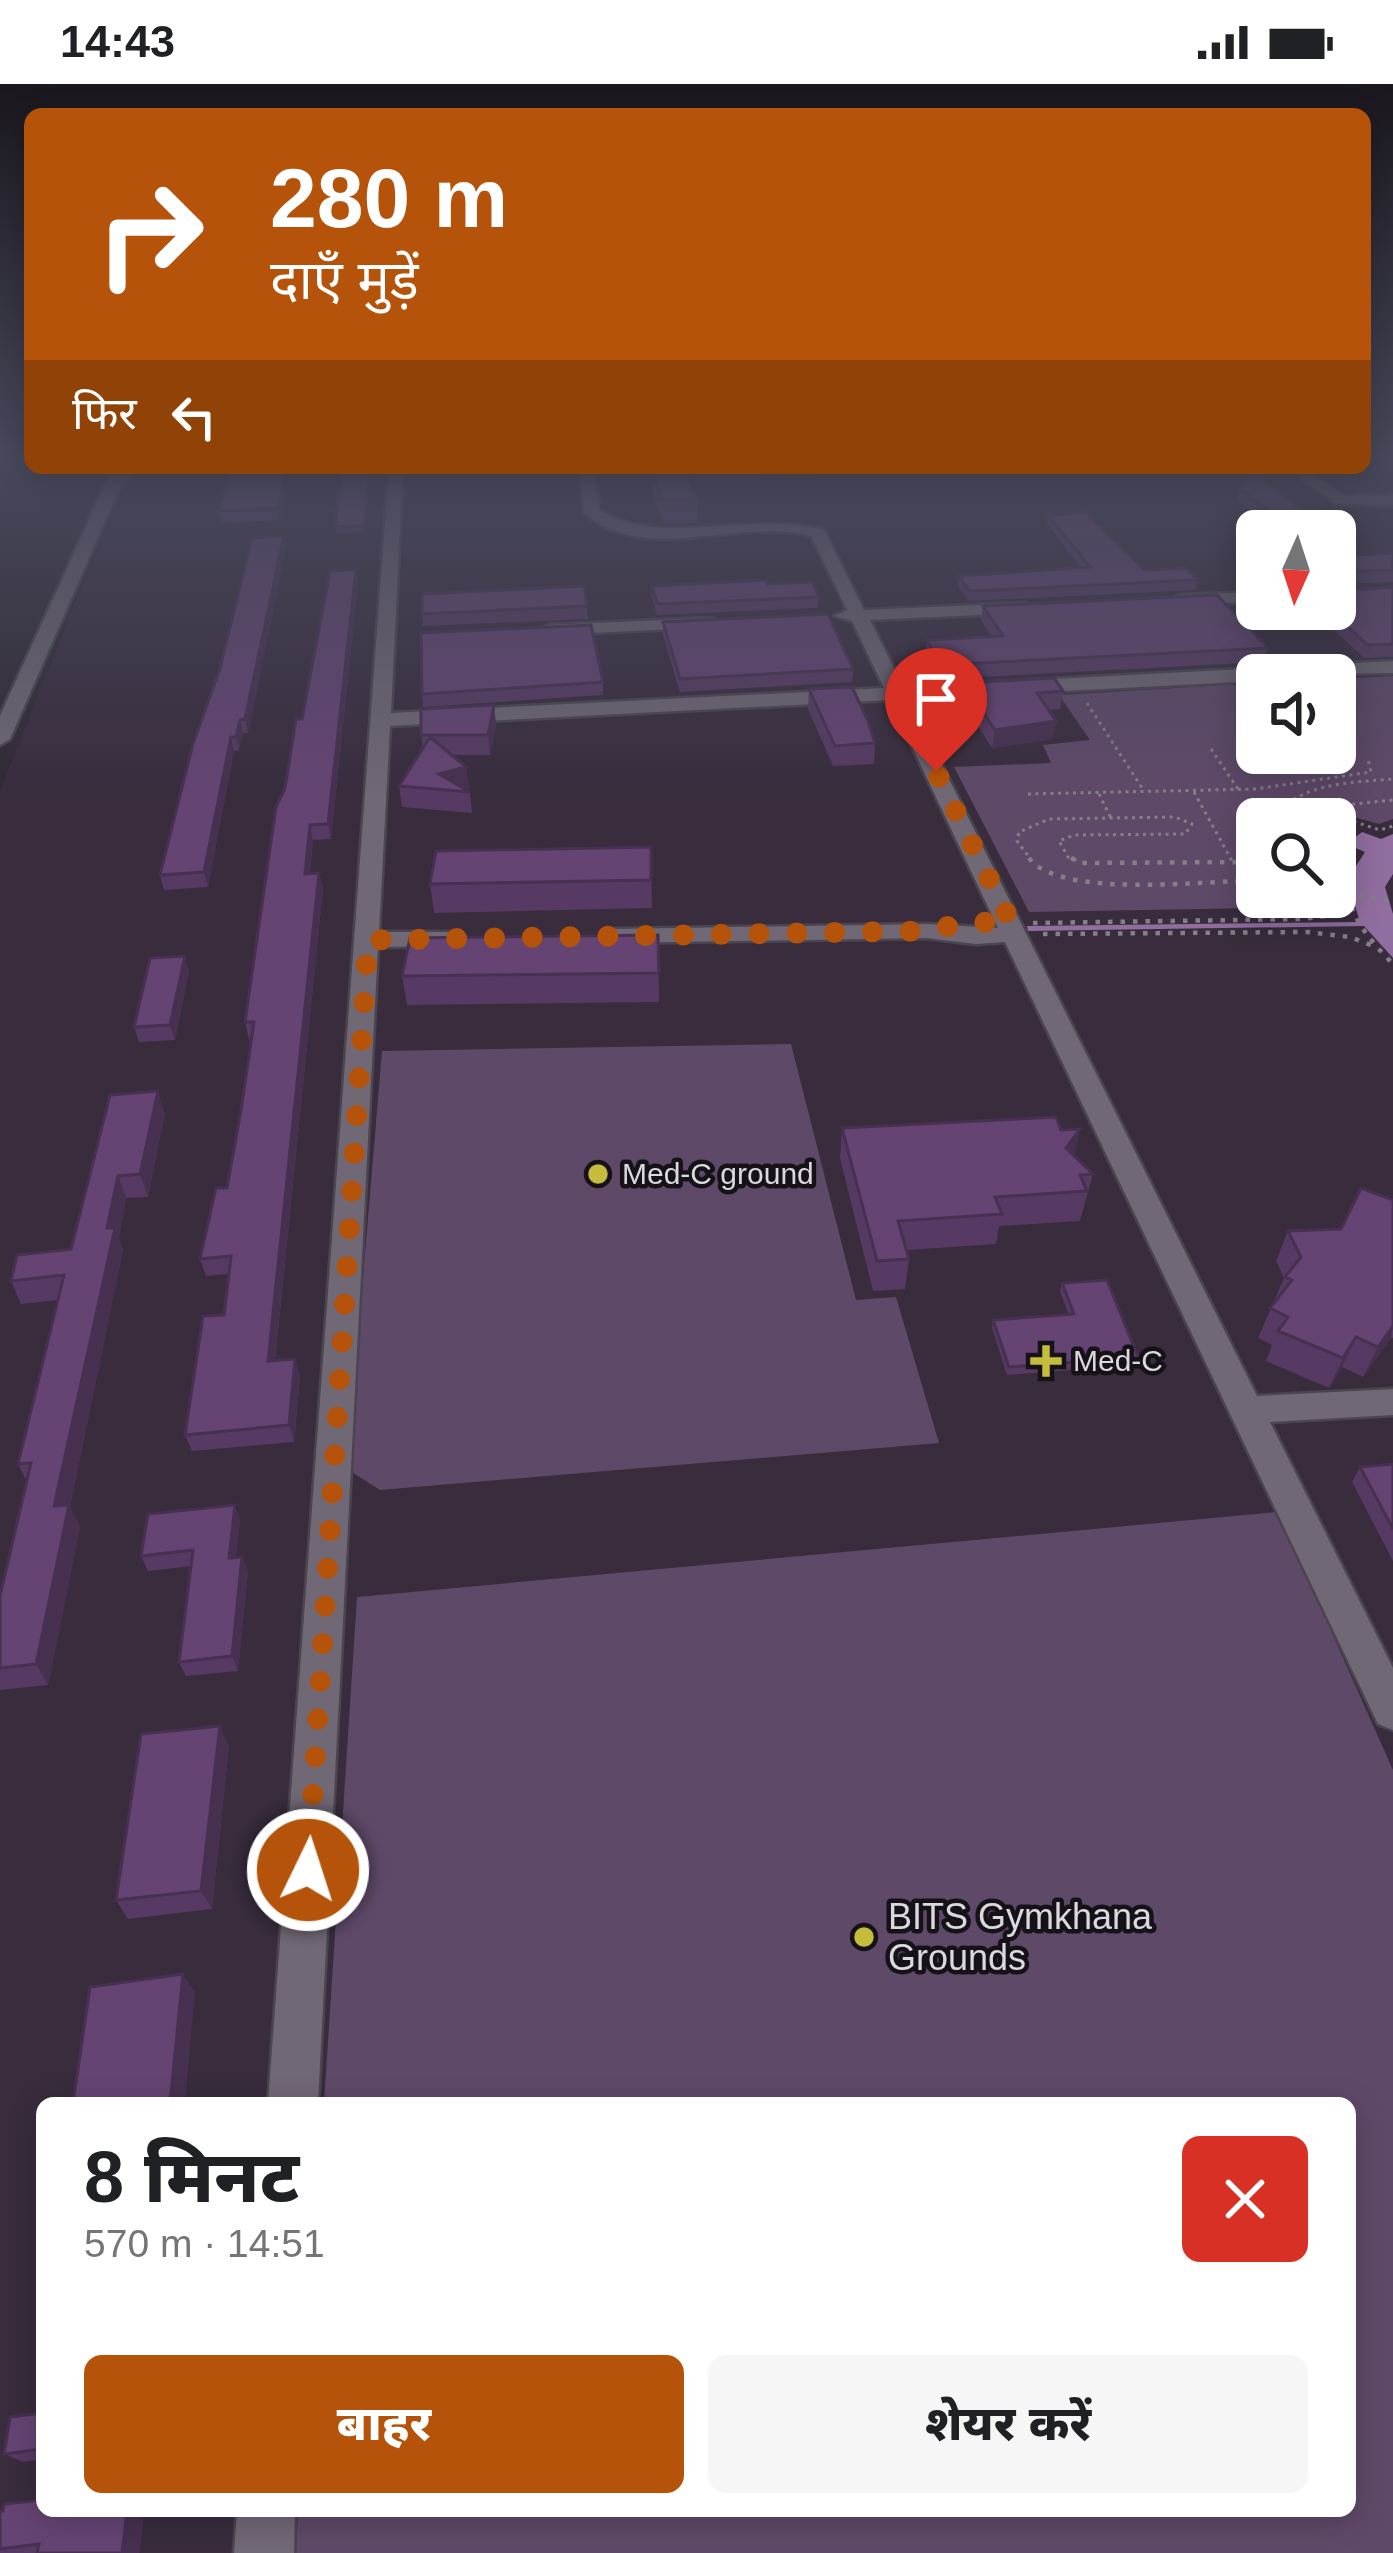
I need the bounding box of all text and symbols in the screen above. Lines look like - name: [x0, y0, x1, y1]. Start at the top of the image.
- text: 14:43: [60, 16, 175, 67]
- text: 280 m: [270, 151, 508, 245]
- icon: right: [72, 156, 228, 312]
- text: दाएँ मुड़ें: [270, 250, 419, 310]
- icon: left: [161, 384, 227, 450]
- text: फिर: [72, 388, 137, 439]
- north arrow: [1236, 510, 1356, 630]
- map controls: [1236, 510, 1356, 918]
- pin: [885, 648, 987, 771]
- button: sound: [1236, 654, 1356, 774]
- icon: arrive: [903, 666, 969, 732]
- button: search: [1236, 798, 1356, 918]
- place label: Med-C ground: [622, 1157, 814, 1190]
- marker: Med-C ground: [585, 1161, 611, 1187]
- place label: Med-C: [1073, 1344, 1163, 1377]
- marker: Med-C: [1030, 1345, 1062, 1377]
- position arrow: [245, 1807, 371, 1933]
- place label: BITS Gymkhana Grounds: [888, 1896, 1153, 1978]
- marker: BITS Gymkhana Grounds: [851, 1924, 877, 1950]
- button: close: [1182, 2136, 1308, 2262]
- text: 8 मिनट: [84, 2137, 299, 2217]
- text: 570 m · 14:51: [84, 2222, 325, 2265]
- button: बाहर: [84, 2355, 684, 2493]
- button: शेयर करें: [708, 2355, 1308, 2493]

